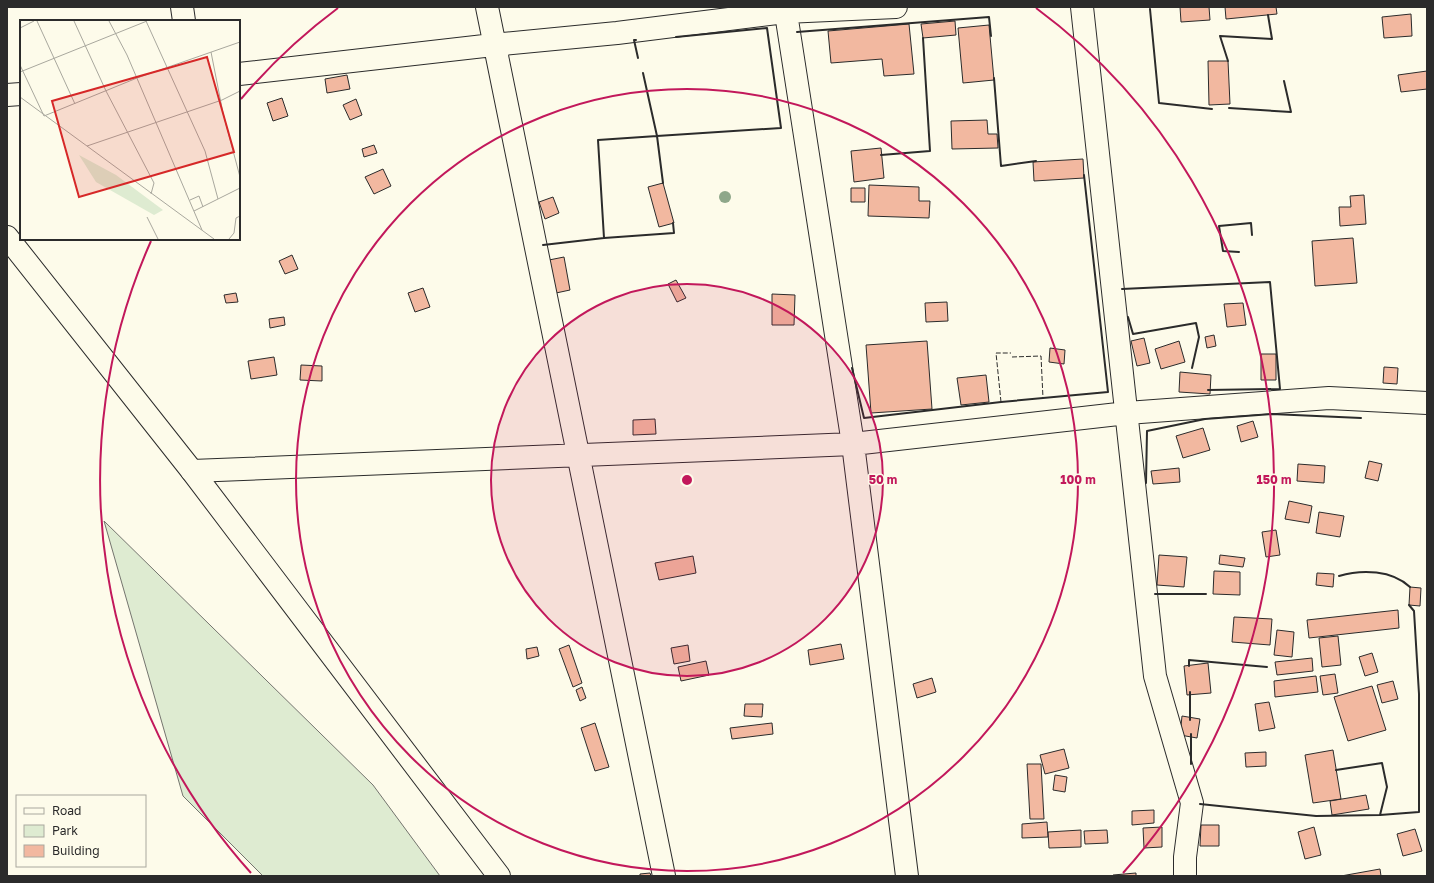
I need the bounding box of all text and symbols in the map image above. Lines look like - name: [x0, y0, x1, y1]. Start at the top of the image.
- inset map: [20, 20, 240, 240]
- text: 50 m: [869, 472, 897, 487]
- text: 100 m: [1060, 472, 1096, 487]
- text: 150 m: [1257, 472, 1291, 487]
- centre of rings: [680, 473, 694, 487]
- legend: [16, 795, 146, 867]
- text: Road: [52, 803, 81, 818]
- text: Park: [52, 823, 78, 838]
- text: Building: [52, 843, 100, 858]

